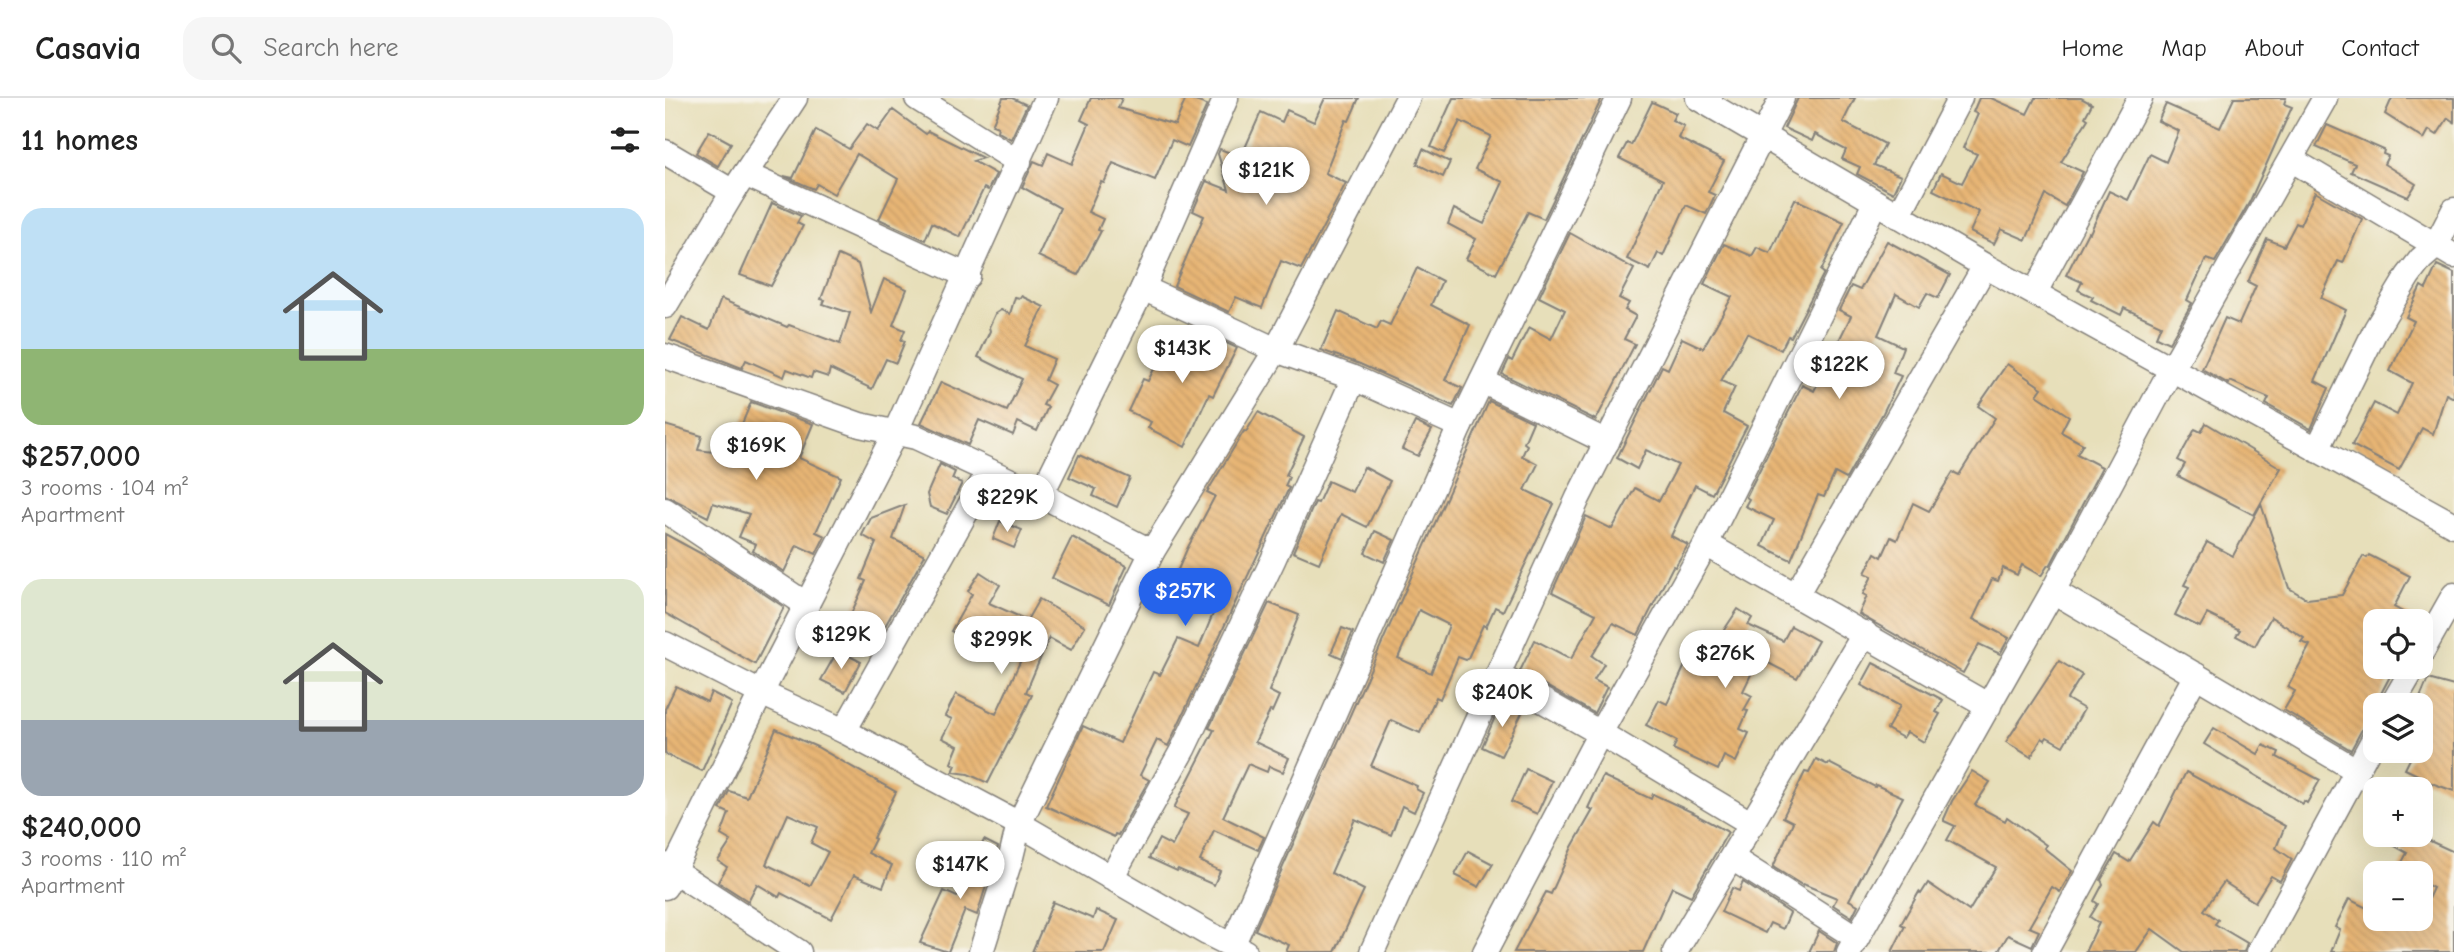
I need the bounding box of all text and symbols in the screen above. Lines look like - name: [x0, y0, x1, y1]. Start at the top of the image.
- search box: [183, 17, 673, 80]
- text: Casavia: [35, 29, 141, 67]
- icon: search: [207, 29, 245, 67]
- text: Search here: [263, 33, 399, 63]
- text: Home: [2062, 34, 2123, 62]
- text: Map: [2161, 34, 2207, 62]
- text: About: [2245, 34, 2303, 62]
- text: Contact: [2341, 34, 2419, 62]
- icon: filters: [606, 121, 644, 159]
- text: 11 homes: [21, 123, 138, 158]
- pin: $121K: [1217, 148, 1315, 207]
- text: $121K: [1238, 156, 1294, 183]
- icon: home: [270, 253, 396, 379]
- pin: $143K: [1133, 326, 1231, 385]
- text: $143K: [1153, 334, 1211, 361]
- pin: $122K: [1790, 342, 1888, 401]
- text: $122K: [1810, 350, 1868, 377]
- pin: $169K: [707, 422, 805, 482]
- text: $169K: [726, 431, 786, 458]
- text: $257,000: [21, 439, 141, 474]
- text: 3 rooms · 104 m²: [21, 474, 188, 501]
- pin: $229K: [958, 474, 1056, 534]
- text: $229K: [976, 483, 1038, 510]
- text: Apartment: [21, 501, 124, 528]
- pin: $257K: [1136, 568, 1234, 628]
- text: $257K: [1155, 577, 1215, 604]
- map controls: [2363, 609, 2433, 931]
- button: locate: [2363, 609, 2433, 679]
- pin: $129K: [792, 612, 890, 671]
- pin: $299K: [952, 616, 1050, 676]
- text: $129K: [811, 620, 871, 647]
- icon: home: [270, 624, 396, 750]
- text: $299K: [970, 625, 1032, 652]
- pin: $276K: [1676, 630, 1774, 690]
- text: $276K: [1695, 639, 1755, 666]
- pin: $240K: [1453, 670, 1551, 729]
- text: $240K: [1471, 678, 1533, 705]
- button: layers: [2363, 693, 2433, 763]
- button: +: [2363, 777, 2433, 847]
- text: $240,000: [21, 810, 142, 845]
- pin: $147K: [911, 842, 1009, 901]
- text: 3 rooms · 110 m²: [21, 845, 186, 872]
- text: $147K: [932, 850, 988, 877]
- button: −: [2363, 861, 2433, 931]
- text: Apartment: [21, 872, 124, 899]

